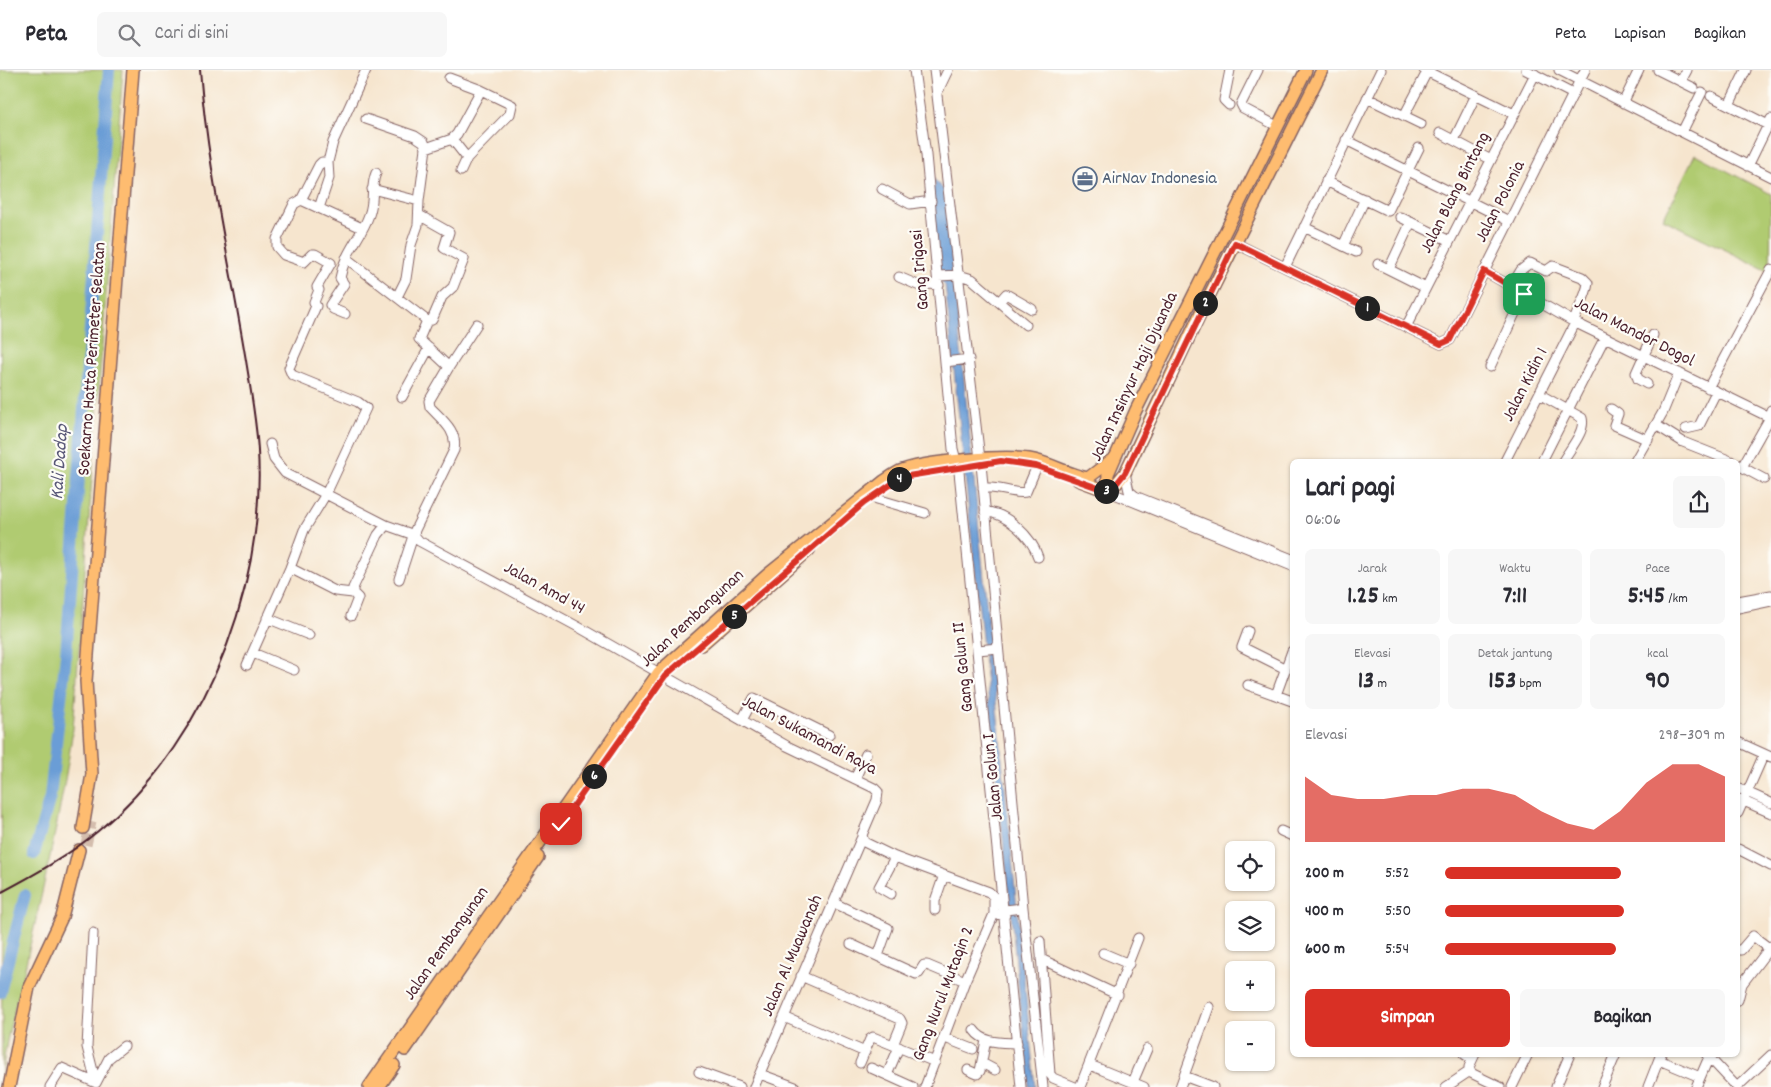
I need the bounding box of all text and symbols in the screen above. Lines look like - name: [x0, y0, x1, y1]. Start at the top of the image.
- search box: [97, 12, 447, 57]
- text: Peta: [25, 18, 67, 52]
- icon: search: [115, 21, 143, 49]
- text: Cari di sini: [155, 21, 228, 48]
- text: Peta: [1555, 22, 1586, 47]
- text: Lapisan: [1614, 22, 1666, 47]
- text: Bagikan: [1694, 22, 1746, 47]
- street label: Jalan Blang Bintang: [1415, 128, 1497, 258]
- street label: Jalan Polonia: [1470, 156, 1533, 247]
- office icon: AirNav Indonesia: [1072, 166, 1098, 192]
- place label: AirNav Indonesia: [1102, 167, 1217, 192]
- street label: Gang Irigasi: [905, 229, 937, 311]
- street label: Soekarno Hatta Perimeter Selatan: [72, 241, 114, 477]
- pin: [1503, 273, 1545, 315]
- icon: arrive: [1510, 280, 1538, 308]
- street label: Jalan Insinyur Haji Djuanda: [1085, 288, 1186, 466]
- pin: 2: [1192, 290, 1218, 316]
- street label: Jalan Mandor Dogol: [1569, 292, 1699, 374]
- text: 2: [1202, 293, 1209, 313]
- pin: 1: [1354, 296, 1380, 320]
- text: 1: [1366, 298, 1369, 318]
- street label: Jalan Kidin 1: [1497, 344, 1555, 426]
- water label: Kali Dadap: [45, 422, 77, 501]
- pin: 4: [886, 466, 912, 492]
- text: 4: [897, 469, 902, 489]
- text: Lari pagi: [1305, 470, 1395, 510]
- button: share: [1673, 476, 1725, 528]
- pin: 3: [1094, 478, 1118, 504]
- text: 3: [1103, 481, 1110, 501]
- text: 06:06: [1305, 509, 1341, 532]
- street label: Jalan Amd 44: [499, 556, 589, 622]
- text: Jarak: [1358, 559, 1387, 579]
- text: Waktu: [1499, 559, 1531, 579]
- text: Pace: [1645, 559, 1670, 579]
- street label: Jalan Pembangunan: [636, 564, 750, 674]
- text: 1.25: [1347, 579, 1379, 615]
- text: 7:11: [1503, 579, 1527, 615]
- text: 5:45: [1628, 579, 1665, 615]
- text: km: [1379, 589, 1398, 609]
- text: /km: [1665, 589, 1688, 609]
- pin: 5: [722, 604, 746, 628]
- text: 5: [731, 606, 738, 626]
- street label: Gang Golun II: [947, 620, 981, 713]
- text: Elevasi: [1354, 644, 1391, 664]
- text: Detak jantung: [1478, 644, 1552, 664]
- text: kcal: [1647, 644, 1668, 664]
- text: 13: [1358, 664, 1374, 700]
- text: 153: [1488, 664, 1516, 700]
- text: 90: [1645, 664, 1670, 700]
- text: m: [1374, 674, 1387, 694]
- text: bpm: [1516, 674, 1542, 694]
- street label: Jalan Sukamandi Raya: [737, 690, 881, 782]
- text: Elevasi: [1305, 724, 1347, 747]
- text: 298–309 m: [1659, 724, 1725, 747]
- street label: Jalan Golun I: [977, 732, 1011, 822]
- pin: 6: [582, 764, 606, 788]
- text: 6: [591, 766, 598, 786]
- pin: [540, 803, 582, 845]
- icon: check: [547, 810, 575, 838]
- map controls: [1225, 841, 1275, 1071]
- button: locate: [1225, 841, 1275, 891]
- text: 200 m: [1305, 862, 1344, 885]
- text: 5:52: [1385, 862, 1409, 885]
- street label: Jalan Pembangunan: [398, 882, 496, 1006]
- street label: Jalan Al Muawanah: [756, 891, 830, 1021]
- text: 400 m: [1305, 900, 1344, 923]
- text: 5:50: [1385, 900, 1411, 923]
- button: layers: [1225, 901, 1275, 951]
- street label: Gang Nurul Mutaqin 2: [907, 923, 981, 1065]
- text: 600 m: [1305, 938, 1345, 961]
- text: 5:54: [1385, 938, 1409, 961]
- button: +: [1225, 961, 1275, 1011]
- button: Simpan: [1305, 989, 1510, 1047]
- button: Bagikan: [1520, 989, 1725, 1047]
- button: −: [1225, 1021, 1275, 1071]

